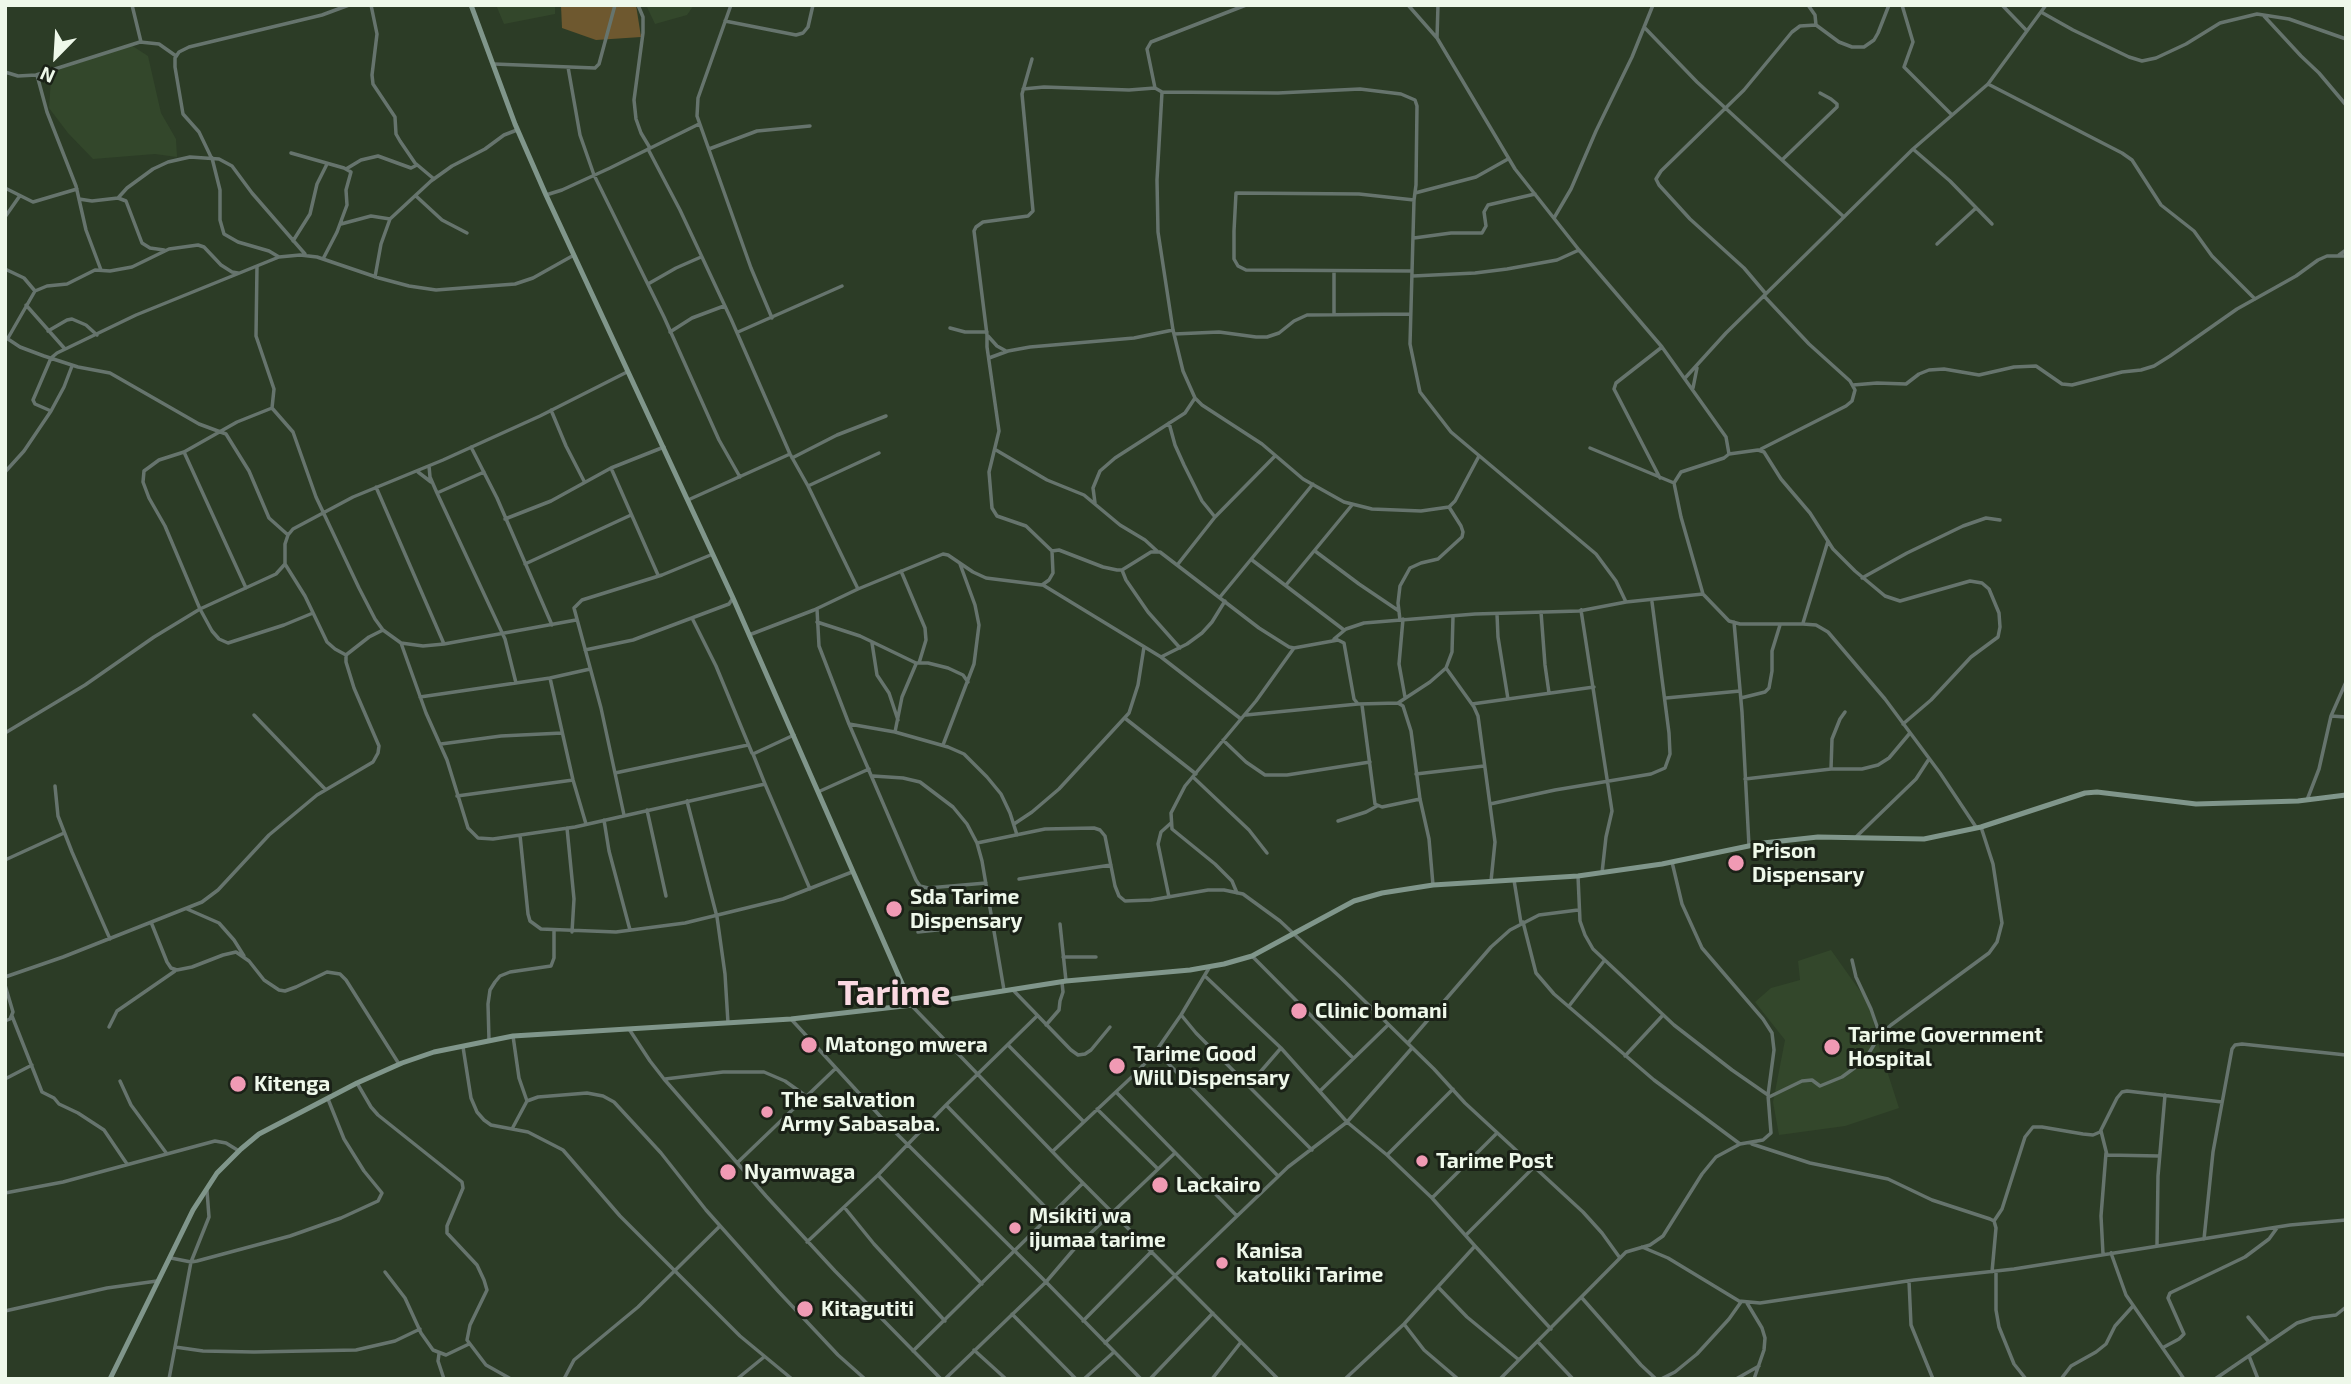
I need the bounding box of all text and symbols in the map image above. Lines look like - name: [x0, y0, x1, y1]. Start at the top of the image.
- north arrow: [21, 21, 91, 91]
- text: N: [36, 62, 58, 89]
- place label: Prison Dispensary: [1752, 838, 1864, 888]
- marker: Prison Dispensary: [1726, 853, 1746, 873]
- place label: Sda Tarime Dispensary: [910, 884, 1022, 934]
- marker: Sda Tarime Dispensary: [884, 899, 904, 919]
- district label: Tarime: [837, 972, 951, 1014]
- place label: Clinic bomani: [1315, 998, 1447, 1024]
- marker: Clinic bomani: [1289, 1001, 1309, 1021]
- place label: Tarime Government Hospital: [1848, 1022, 2043, 1072]
- place label: Matongo mwera: [825, 1032, 988, 1058]
- marker: Matongo mwera: [799, 1035, 819, 1055]
- marker: Tarime Government Hospital: [1822, 1037, 1842, 1057]
- place label: Tarime Good Will Dispensary: [1133, 1041, 1290, 1091]
- marker: Tarime Good Will Dispensary: [1107, 1056, 1127, 1076]
- place label: Kitenga: [254, 1071, 330, 1097]
- marker: Kitenga: [228, 1074, 248, 1094]
- place label: The salvation Army Sabasaba.: [781, 1087, 940, 1137]
- marker: The salvation Army Sabasaba.: [759, 1104, 775, 1120]
- place label: Tarime Post: [1436, 1148, 1553, 1174]
- marker: Tarime Post: [1414, 1153, 1430, 1169]
- place label: Nyamwaga: [744, 1159, 855, 1185]
- marker: Nyamwaga: [718, 1162, 738, 1182]
- place label: Lackairo: [1176, 1172, 1261, 1198]
- marker: Lackairo: [1150, 1175, 1170, 1195]
- place label: Msikiti wa ijumaa tarime: [1029, 1203, 1166, 1253]
- marker: Msikiti wa ijumaa tarime: [1007, 1220, 1023, 1236]
- place label: Kanisa katoliki Tarime: [1236, 1238, 1383, 1288]
- marker: Kanisa katoliki Tarime: [1214, 1255, 1230, 1271]
- place label: Kitagutiti: [821, 1296, 914, 1322]
- marker: Kitagutiti: [795, 1299, 815, 1319]

